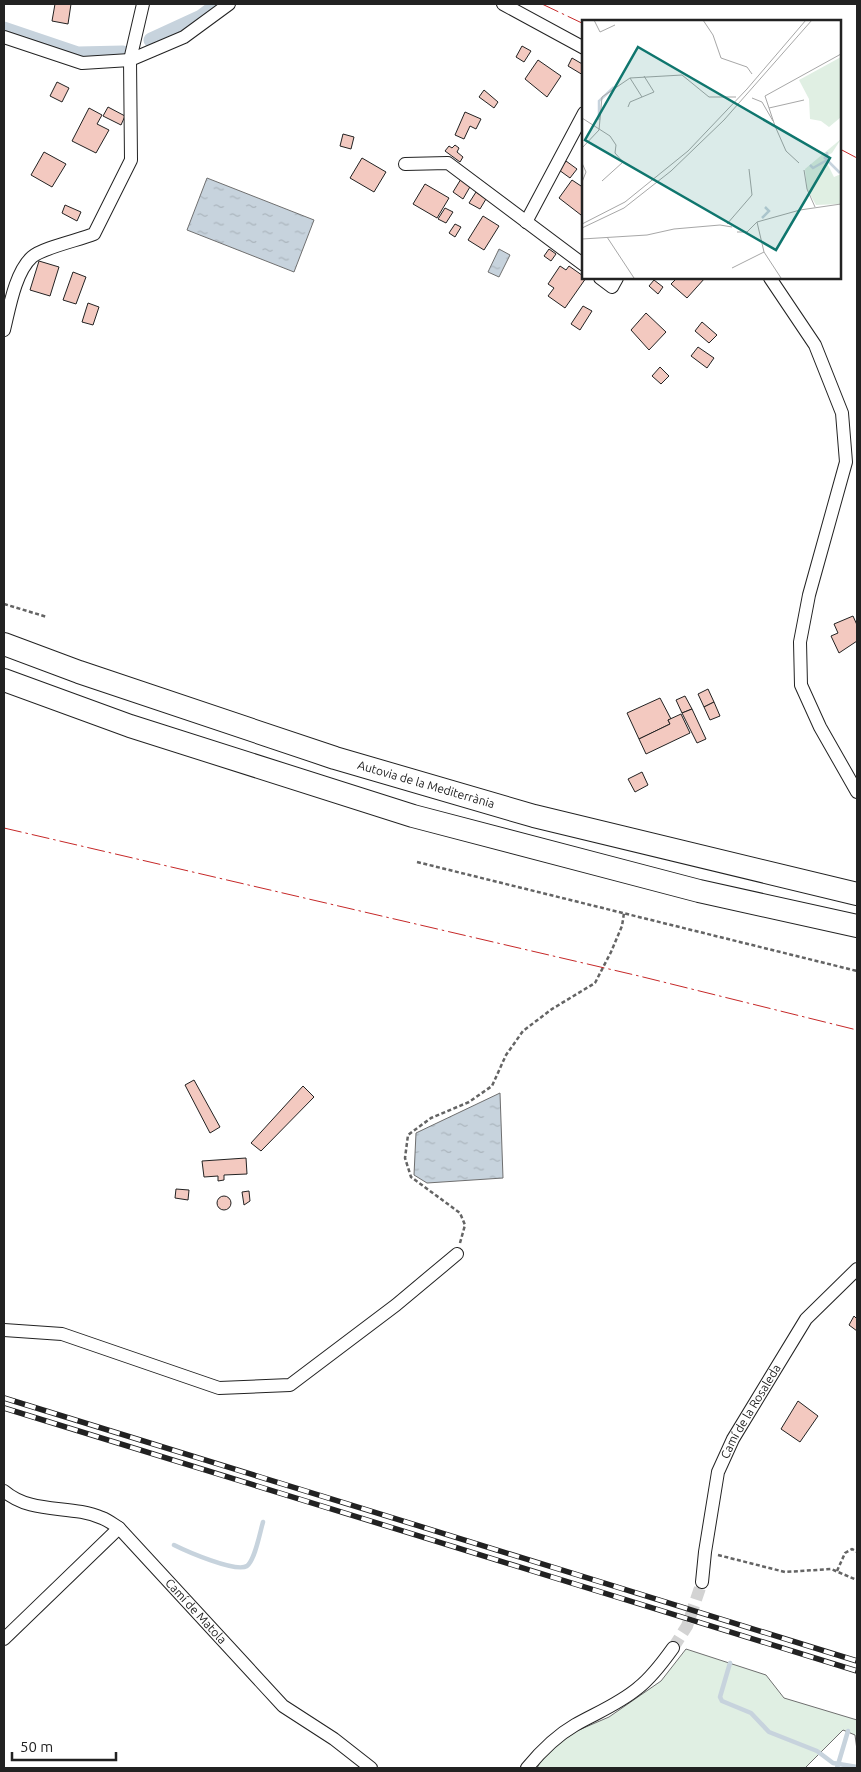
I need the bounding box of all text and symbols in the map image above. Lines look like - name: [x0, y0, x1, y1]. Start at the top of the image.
- inset map: [582, 20, 841, 279]
- street label: Autovia de la Mediterrània: [356, 758, 496, 810]
- street label: Camí de la Rosaleda: [718, 1362, 783, 1461]
- street label: Camí de Matola: [163, 1576, 229, 1646]
- scale bar: [12, 1730, 116, 1762]
- text: 50 m: [20, 1738, 53, 1755]

